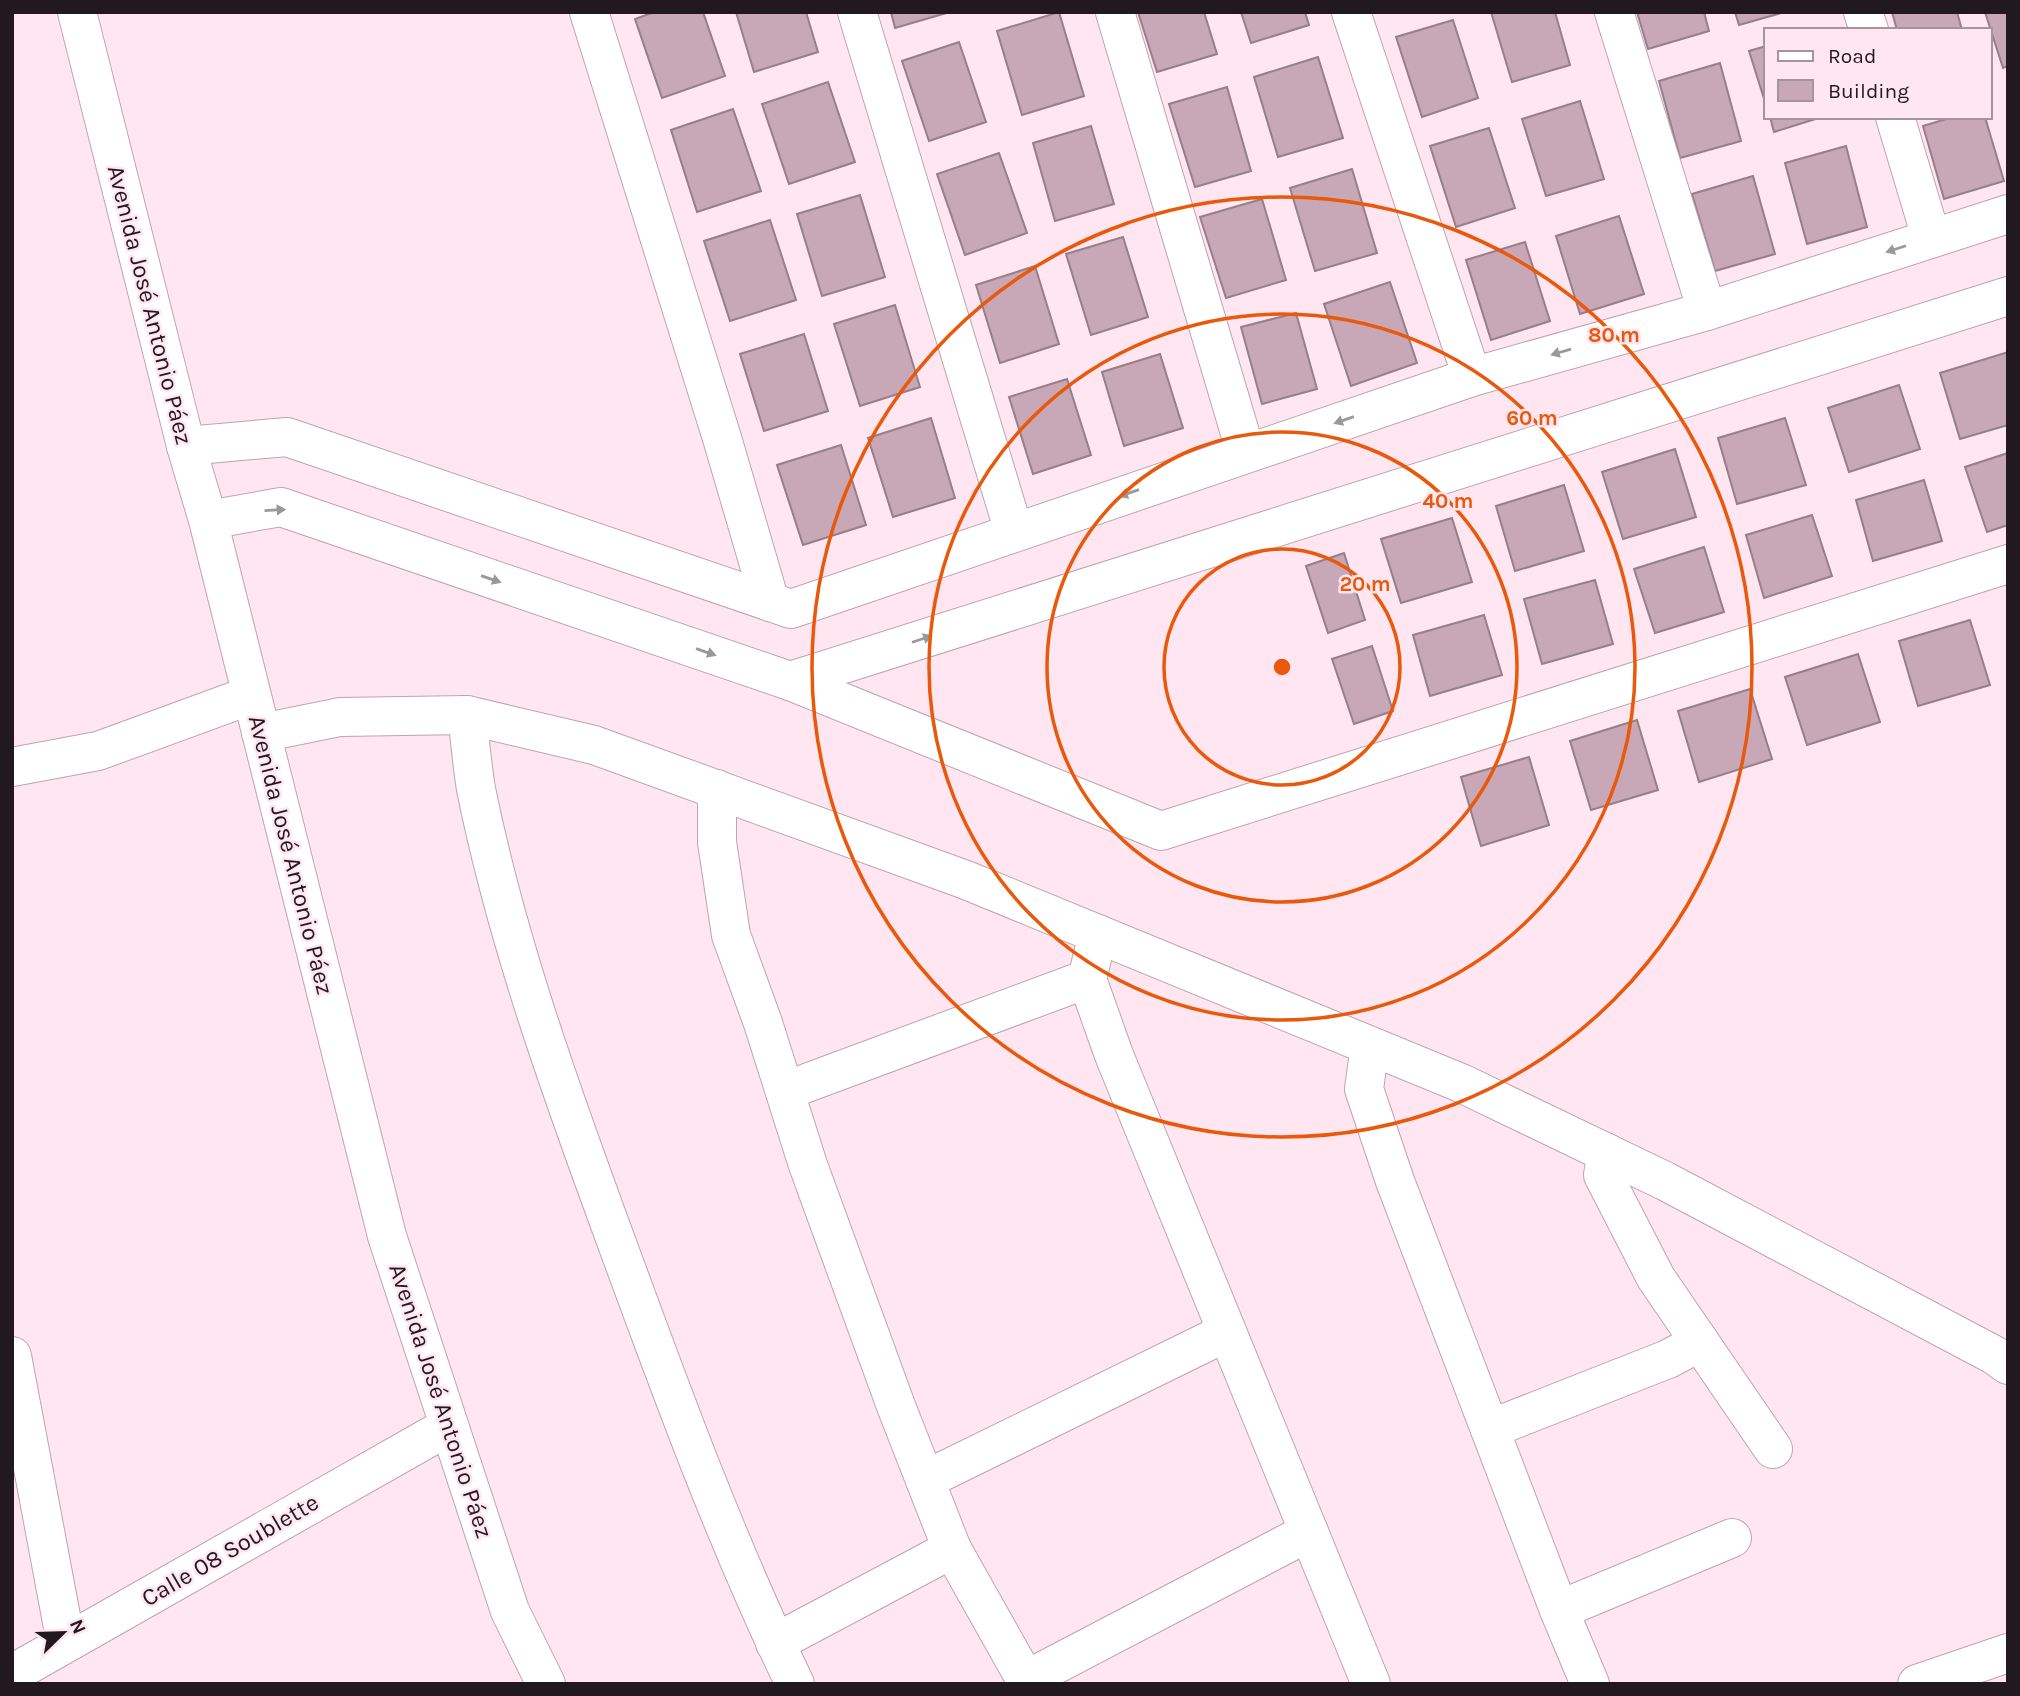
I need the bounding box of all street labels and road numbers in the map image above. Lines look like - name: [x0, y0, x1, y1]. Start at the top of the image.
- street label: Avenida José Antonio Páez: [102, 162, 198, 448]
- street label: Avenida José Antonio Páez: [243, 712, 339, 998]
- street label: Avenida José Antonio Páez: [383, 1260, 499, 1542]
- street label: Calle 08 Soublette: [136, 1488, 324, 1612]

